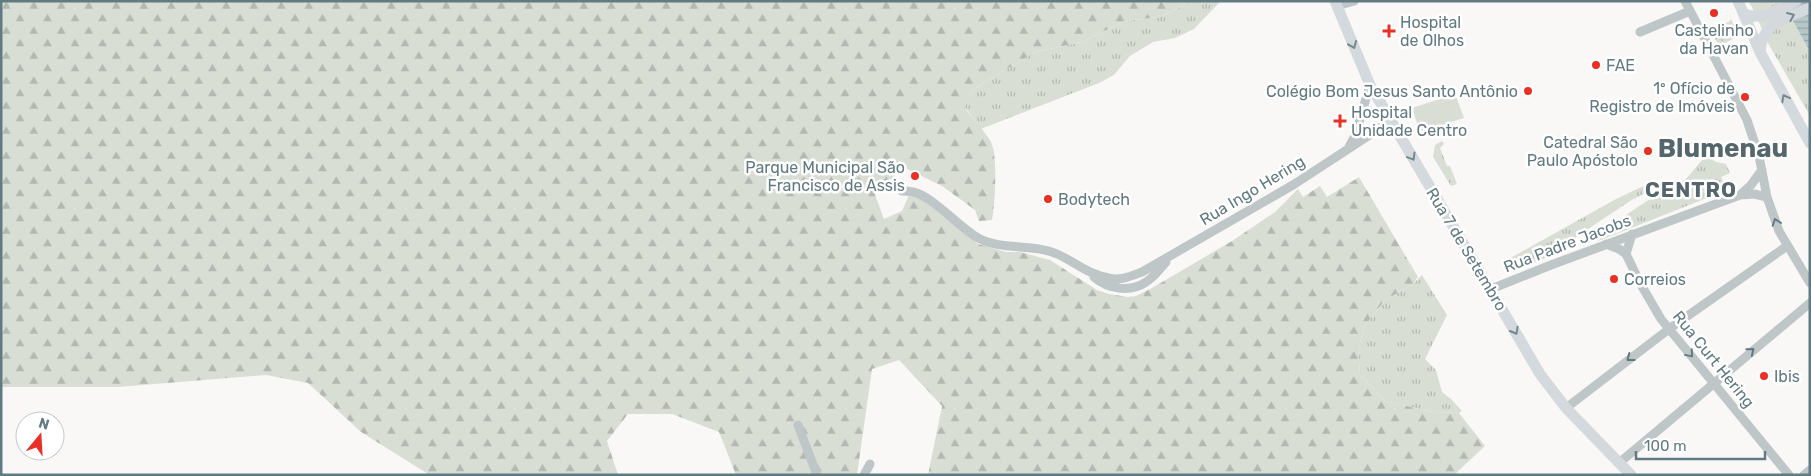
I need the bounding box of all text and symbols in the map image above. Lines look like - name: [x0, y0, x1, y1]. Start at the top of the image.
- marker: Castelinho da Havan: [1708, 7, 1720, 19]
- one-way arrow: [1786, 12, 1795, 23]
- place label: Hospital de Olhos: [1400, 13, 1464, 50]
- place label: Castelinho da Havan: [1674, 21, 1754, 58]
- marker: Hospital de Olhos: [1382, 24, 1396, 38]
- one-way arrow: [1347, 40, 1357, 49]
- place label: FAE: [1606, 56, 1635, 75]
- marker: FAE: [1590, 59, 1602, 71]
- place label: 1º Ofício de Registro de Imóveis: [1589, 79, 1735, 116]
- place label: Colégio Bom Jesus Santo Antônio: [1266, 82, 1518, 101]
- marker: Colégio Bom Jesus Santo Antônio: [1522, 85, 1534, 97]
- marker: 1º Ofício de Registro de Imóveis: [1739, 91, 1751, 103]
- one-way arrow: [1782, 95, 1792, 104]
- place label: Hospital Unidade Centro: [1351, 103, 1467, 140]
- marker: Hospital Unidade Centro: [1333, 114, 1347, 128]
- place label: Catedral São Paulo Apóstolo: [1527, 133, 1638, 170]
- district label: Blumenau: [1658, 133, 1788, 164]
- marker: Catedral São Paulo Apóstolo: [1642, 145, 1654, 157]
- one-way arrow: [1405, 151, 1415, 160]
- street label: Rua Ingo Hering: [1196, 152, 1308, 229]
- place label: Parque Municipal São Francisco de Assis: [745, 158, 905, 195]
- marker: Parque Municipal São Francisco de Assis: [909, 170, 921, 182]
- district label: CENTRO: [1645, 177, 1737, 202]
- street label: Rua 7 de Setembro: [1422, 184, 1511, 314]
- place label: Bodytech: [1058, 190, 1130, 209]
- marker: Bodytech: [1042, 193, 1054, 205]
- street label: Rua Padre Jacobs: [1501, 210, 1633, 276]
- one-way arrow: [1771, 219, 1781, 227]
- place label: Correios: [1624, 270, 1686, 289]
- marker: Correios: [1608, 273, 1620, 285]
- street label: Rua Curt Hering: [1669, 307, 1758, 412]
- one-way arrow: [1509, 326, 1519, 335]
- one-way arrow: [1684, 348, 1692, 357]
- one-way arrow: [1745, 348, 1754, 357]
- one-way arrow: [1627, 353, 1636, 361]
- place label: Ibis: [1774, 367, 1800, 386]
- marker: Ibis: [1758, 370, 1770, 382]
- north arrow: [15, 411, 65, 461]
- text: N: [36, 414, 51, 434]
- scale bar: [1636, 428, 1765, 460]
- text: 100 m: [1644, 437, 1686, 455]

